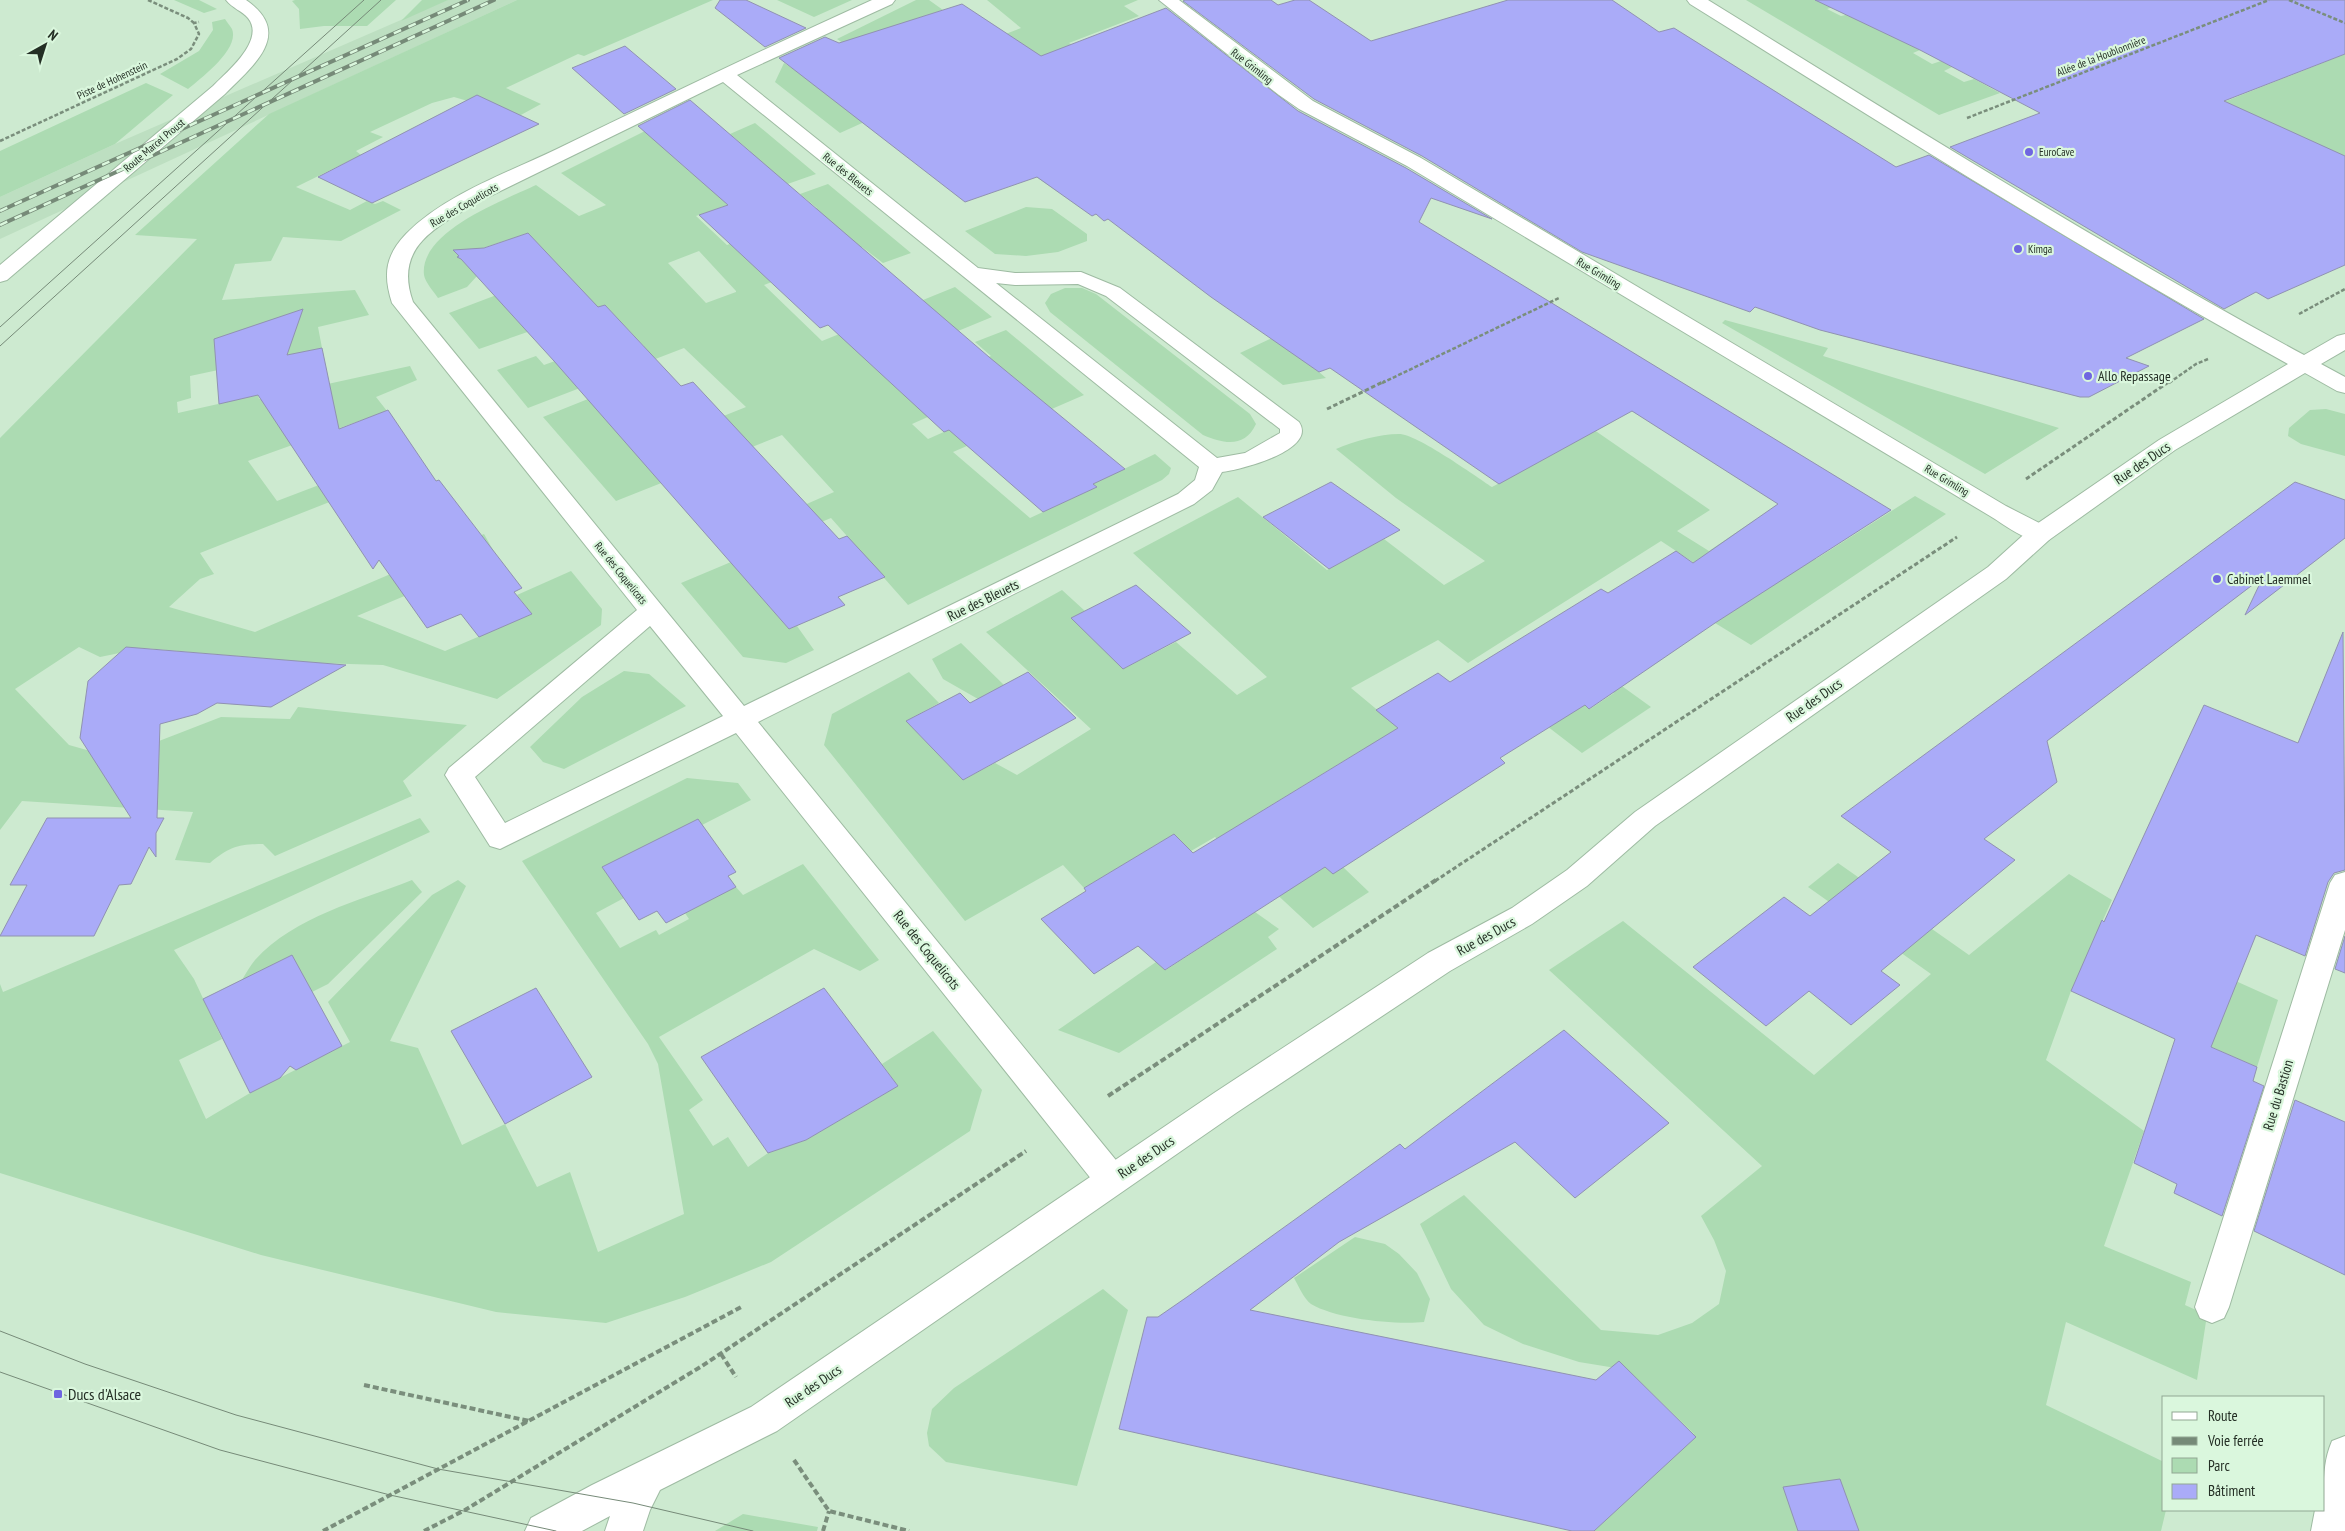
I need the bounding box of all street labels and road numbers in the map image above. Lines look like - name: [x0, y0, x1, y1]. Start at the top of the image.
- street label: Allée de la Houblonnière: [2054, 32, 2148, 79]
- street label: Rue Grimling: [1228, 45, 1276, 87]
- street label: Piste de Hohenstein: [75, 58, 149, 102]
- street label: Route Marcel Proust: [120, 115, 188, 175]
- street label: Rue des Bleuets: [820, 149, 876, 199]
- street label: Rue des Coquelicots: [428, 180, 501, 230]
- street label: Rue Grimling: [1574, 254, 1624, 292]
- street label: Rue des Ducs: [2110, 437, 2174, 488]
- street label: Rue Grimling: [1922, 461, 1972, 499]
- street label: Rue des Coquelicots: [592, 539, 651, 607]
- street label: Rue des Bleuets: [944, 575, 1022, 625]
- street label: Rue des Ducs: [1783, 674, 1846, 726]
- street label: Rue des Coquelicots: [890, 907, 965, 993]
- street label: Rue des Ducs: [1454, 912, 1519, 959]
- street label: Rue du Bastion: [2259, 1058, 2297, 1132]
- street label: Rue des Ducs: [1114, 1131, 1178, 1182]
- street label: Rue des Ducs: [781, 1360, 845, 1411]

